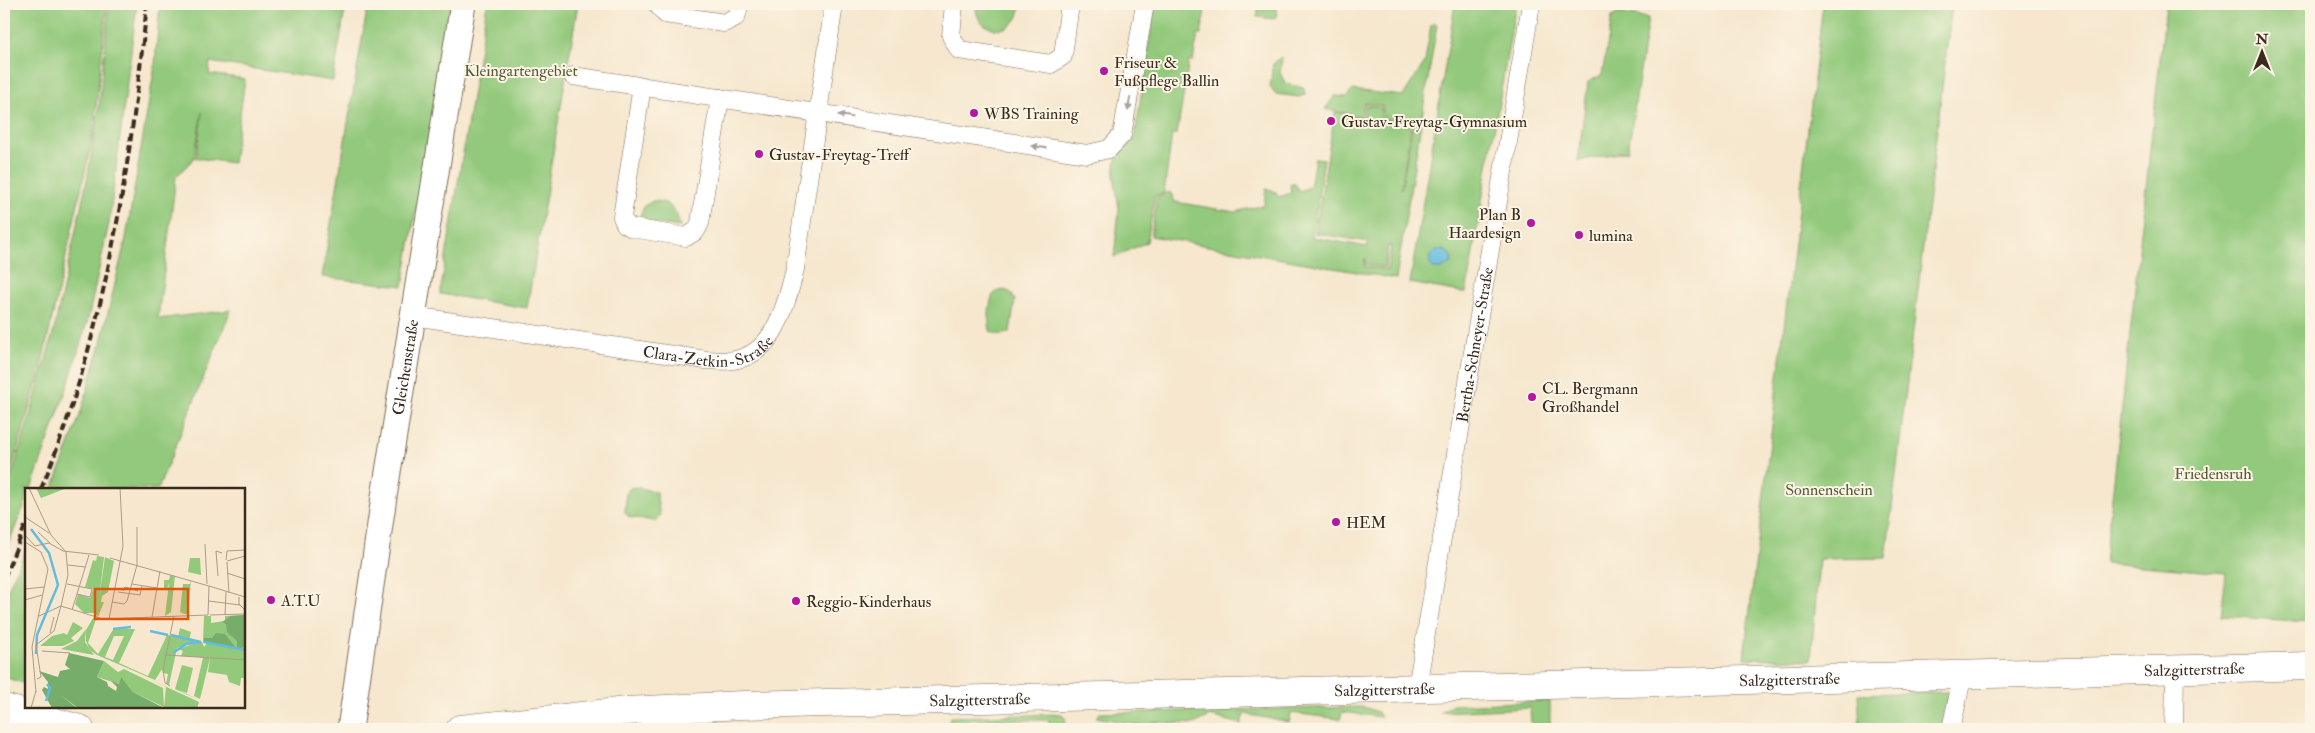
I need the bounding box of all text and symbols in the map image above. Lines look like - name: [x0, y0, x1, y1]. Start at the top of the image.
- north arrow: [2238, 28, 2288, 78]
- text: N: [2255, 31, 2269, 48]
- place label: Friseur & Fußpflege Ballin: [1114, 53, 1219, 92]
- park label: Kleingartengebiet: [464, 61, 578, 81]
- marker: Friseur & Fußpflege Ballin: [1098, 65, 1110, 77]
- one-way arrow: [1124, 96, 1132, 112]
- place label: WBS Training: [983, 104, 1080, 124]
- marker: WBS Training: [968, 107, 980, 119]
- one-way arrow: [837, 112, 853, 120]
- place label: Gustav-Freytag-Gymnasium: [1341, 112, 1528, 132]
- marker: Gustav-Freytag-Gymnasium: [1325, 115, 1337, 127]
- one-way arrow: [1031, 143, 1047, 151]
- place label: Gustav-Freytag-Treff: [769, 145, 912, 165]
- marker: Gustav-Freytag-Treff: [753, 148, 765, 160]
- place label: Plan B Haardesign: [1448, 205, 1521, 243]
- marker: Plan B Haardesign: [1525, 217, 1537, 229]
- place label: lumina: [1589, 226, 1633, 246]
- marker: lumina: [1573, 229, 1585, 241]
- street label: Bertha-Schneyer-Straße: [1452, 265, 1498, 424]
- street label: Gleichenstraße: [388, 318, 423, 417]
- street label: Clara-Zetkin-Straße: [642, 332, 778, 372]
- place label: CL. Bergmann Großhandel: [1542, 379, 1638, 417]
- marker: CL. Bergmann Großhandel: [1526, 391, 1538, 403]
- park label: Friedensruh: [2174, 464, 2252, 484]
- park label: Sonnenschein: [1785, 480, 1873, 500]
- inset map: [25, 488, 245, 708]
- place label: HEM: [1346, 513, 1386, 533]
- marker: HEM: [1330, 516, 1342, 528]
- place label: A.T.U: [280, 591, 321, 611]
- place label: Reggio-Kinderhaus: [806, 592, 931, 612]
- marker: A.T.U: [265, 594, 277, 606]
- marker: Reggio-Kinderhaus: [790, 595, 802, 607]
- street label: Salzgitterstraße: [2144, 659, 2245, 681]
- street label: Salzgitterstraße: [1739, 669, 1841, 691]
- street label: Salzgitterstraße: [1334, 679, 1436, 701]
- street label: Salzgitterstraße: [929, 689, 1031, 711]

